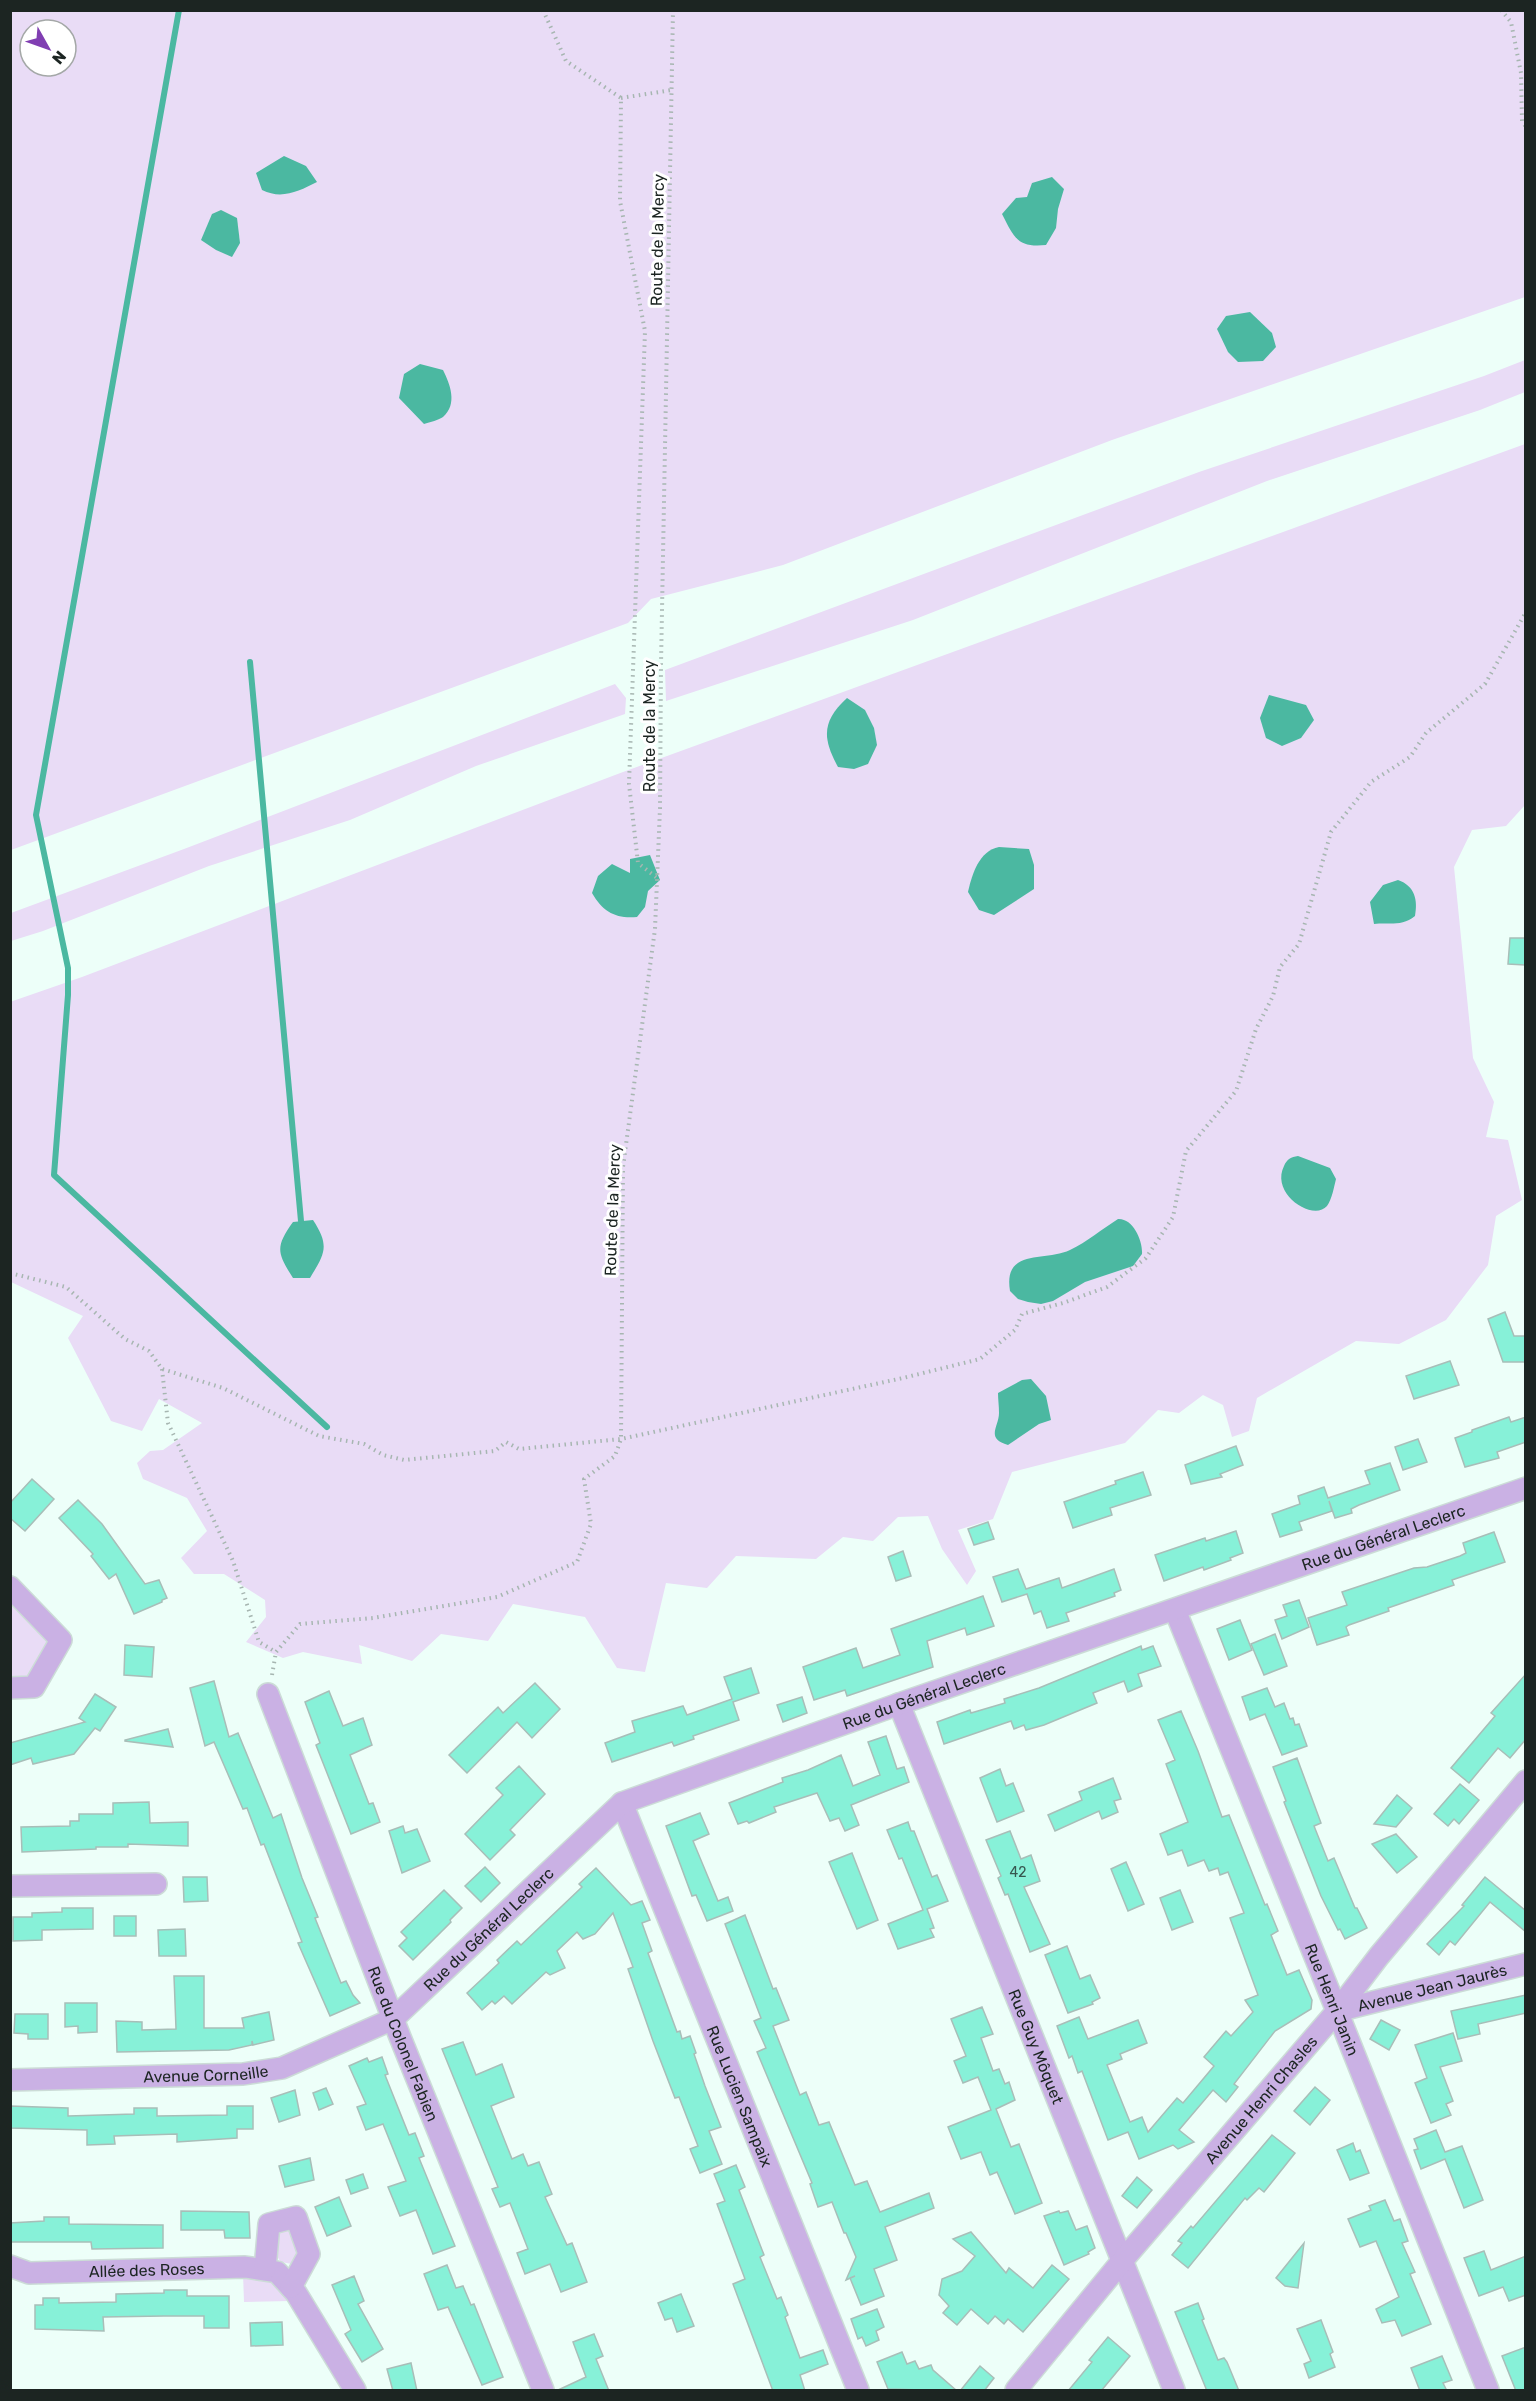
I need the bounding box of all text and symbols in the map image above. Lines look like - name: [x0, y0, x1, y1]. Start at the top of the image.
- north arrow: [18, 18, 78, 78]
- text: N: [48, 47, 70, 68]
- street label: Route de la Mercy: [647, 174, 668, 306]
- street label: Route de la Mercy: [640, 660, 659, 792]
- street label: Route de la Mercy: [601, 1143, 624, 1277]
- street label: Rue du Général Leclerc: [1299, 1501, 1468, 1575]
- street label: Rue du Général Leclerc: [840, 1659, 1008, 1733]
- street label: Rue du Général Leclerc: [420, 1864, 558, 1995]
- house number: 42: [1010, 1864, 1026, 1881]
- street label: Rue Henri Janin: [1301, 1941, 1363, 2058]
- street label: Avenue Jean Jaurès: [1356, 1960, 1509, 2016]
- street label: Rue du Colonel Fabien: [364, 1964, 442, 2124]
- street label: Rue Guy Môquet: [1004, 1986, 1067, 2107]
- street label: Rue Lucien Sampaix: [703, 2023, 776, 2170]
- street label: Avenue Henri Chasles: [1201, 2032, 1321, 2168]
- street label: Avenue Corneille: [143, 2061, 270, 2087]
- street label: Allée des Roses: [89, 2259, 205, 2281]

